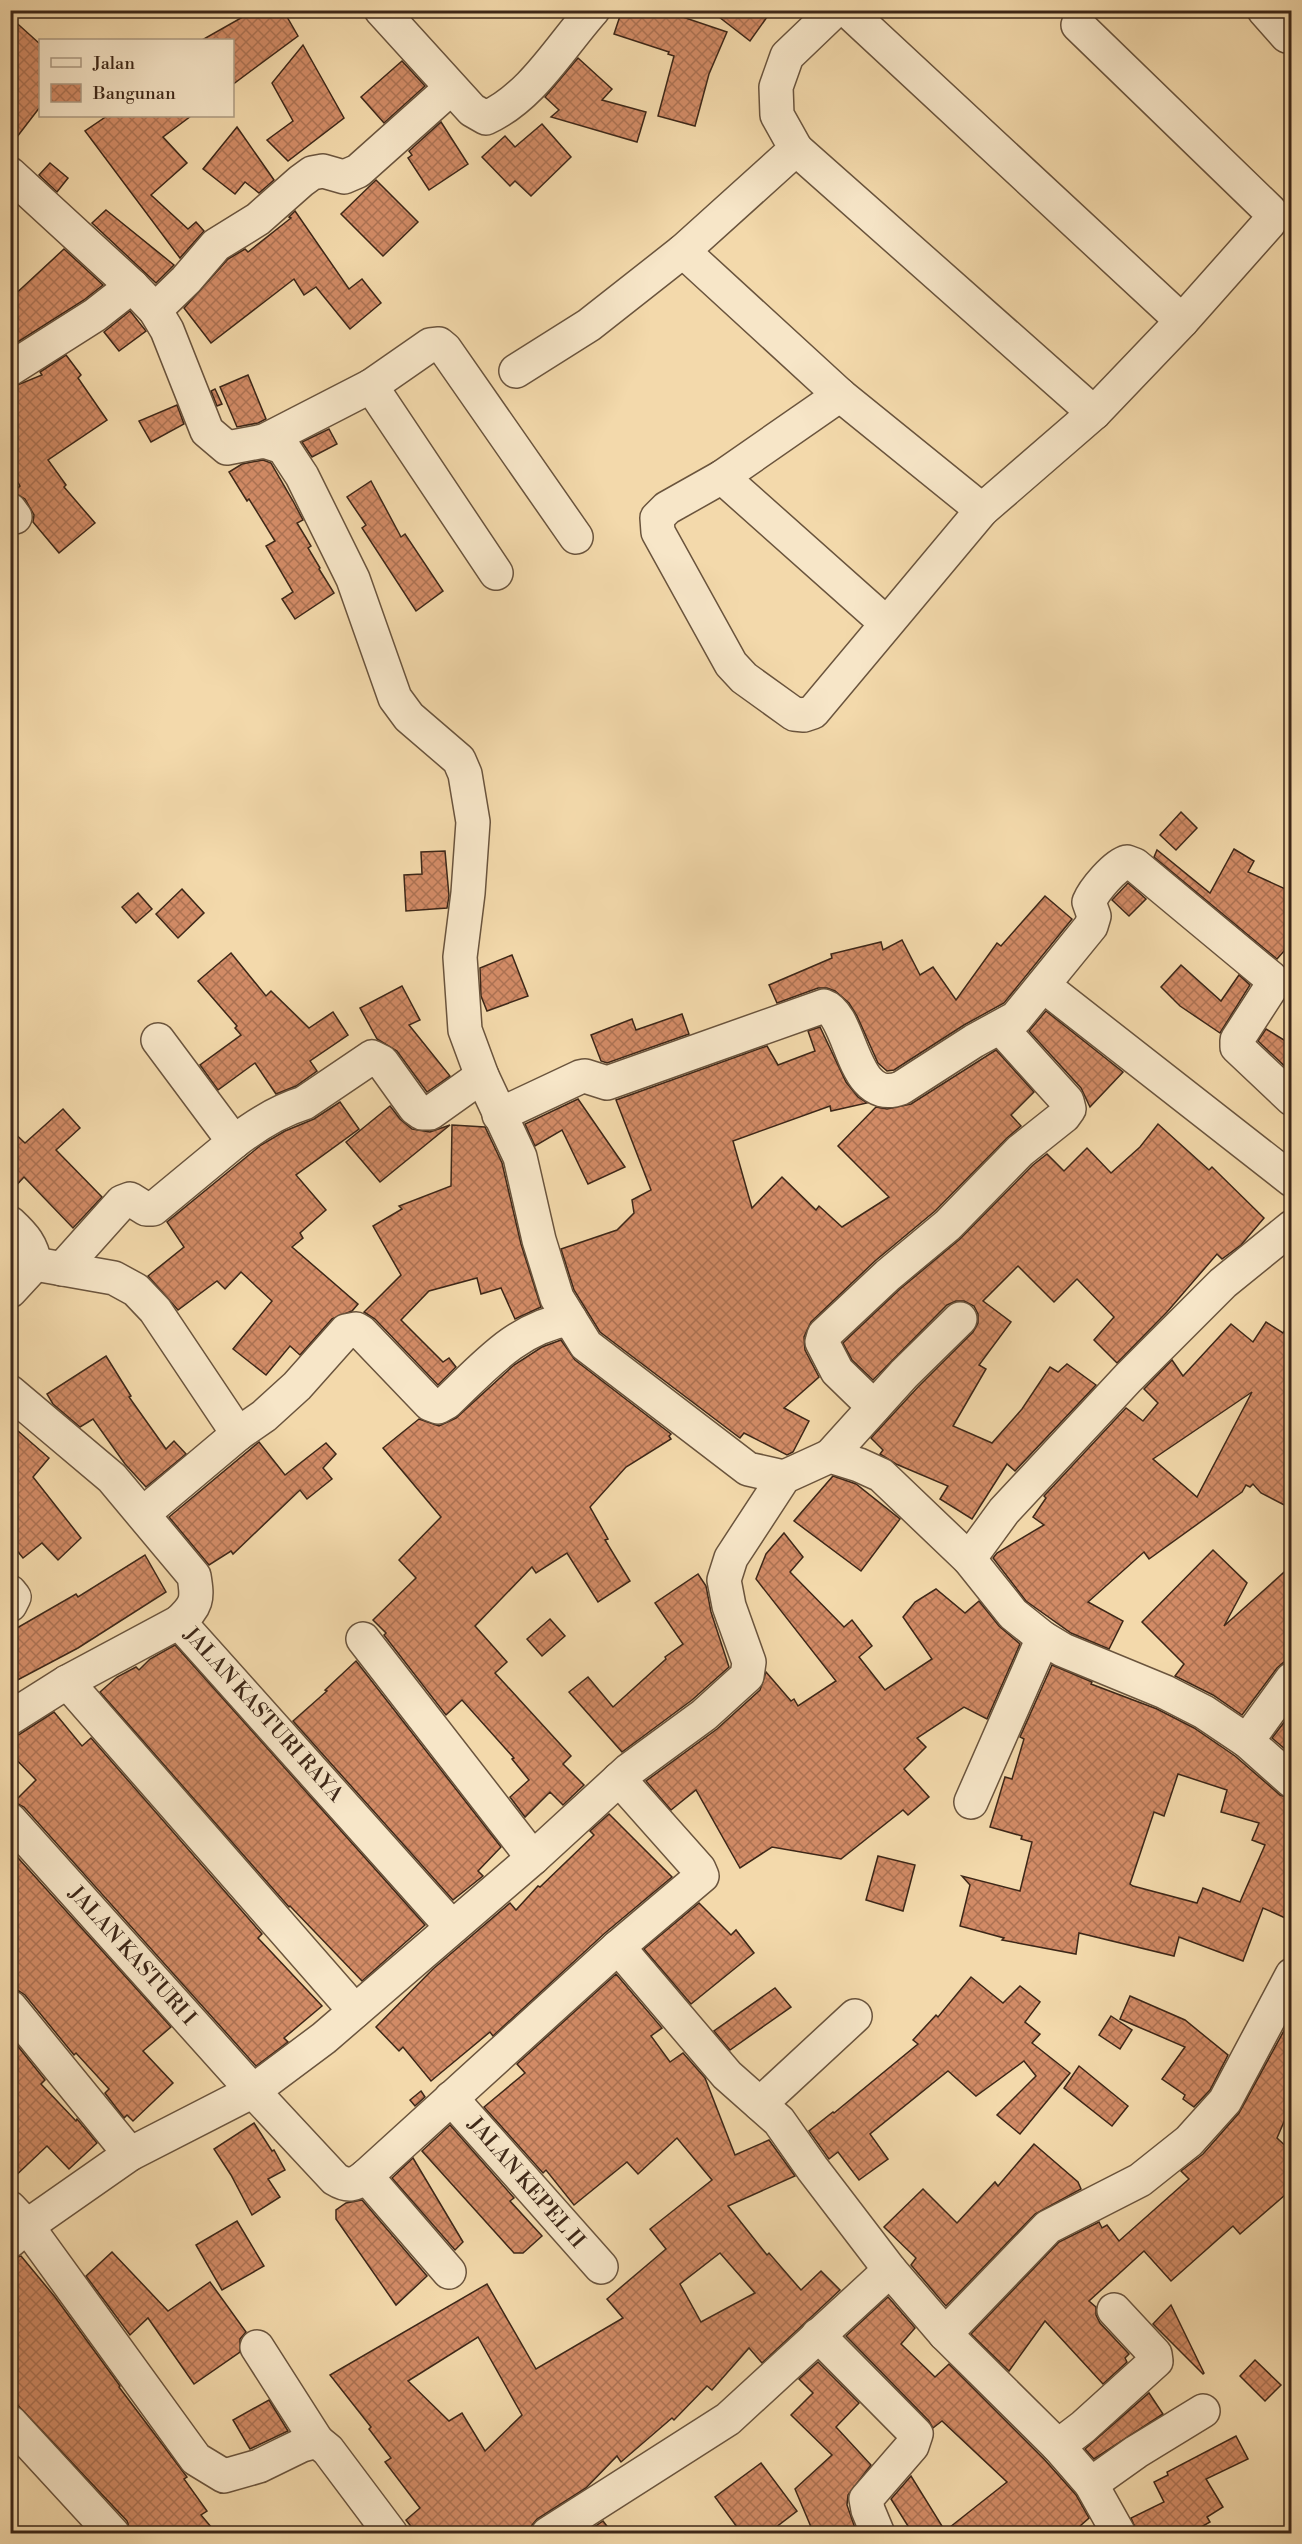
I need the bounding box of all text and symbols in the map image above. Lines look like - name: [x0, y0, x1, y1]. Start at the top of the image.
- legend: [39, 39, 234, 117]
- text: Jalan: [92, 52, 135, 75]
- text: Bangunan: [92, 82, 176, 105]
- street label: JALAN KASTURI RAYA: [177, 1622, 349, 1808]
- street label: JALAN KASTURI I: [62, 1880, 201, 2031]
- street label: JALAN KEPEL II: [461, 2111, 590, 2254]

